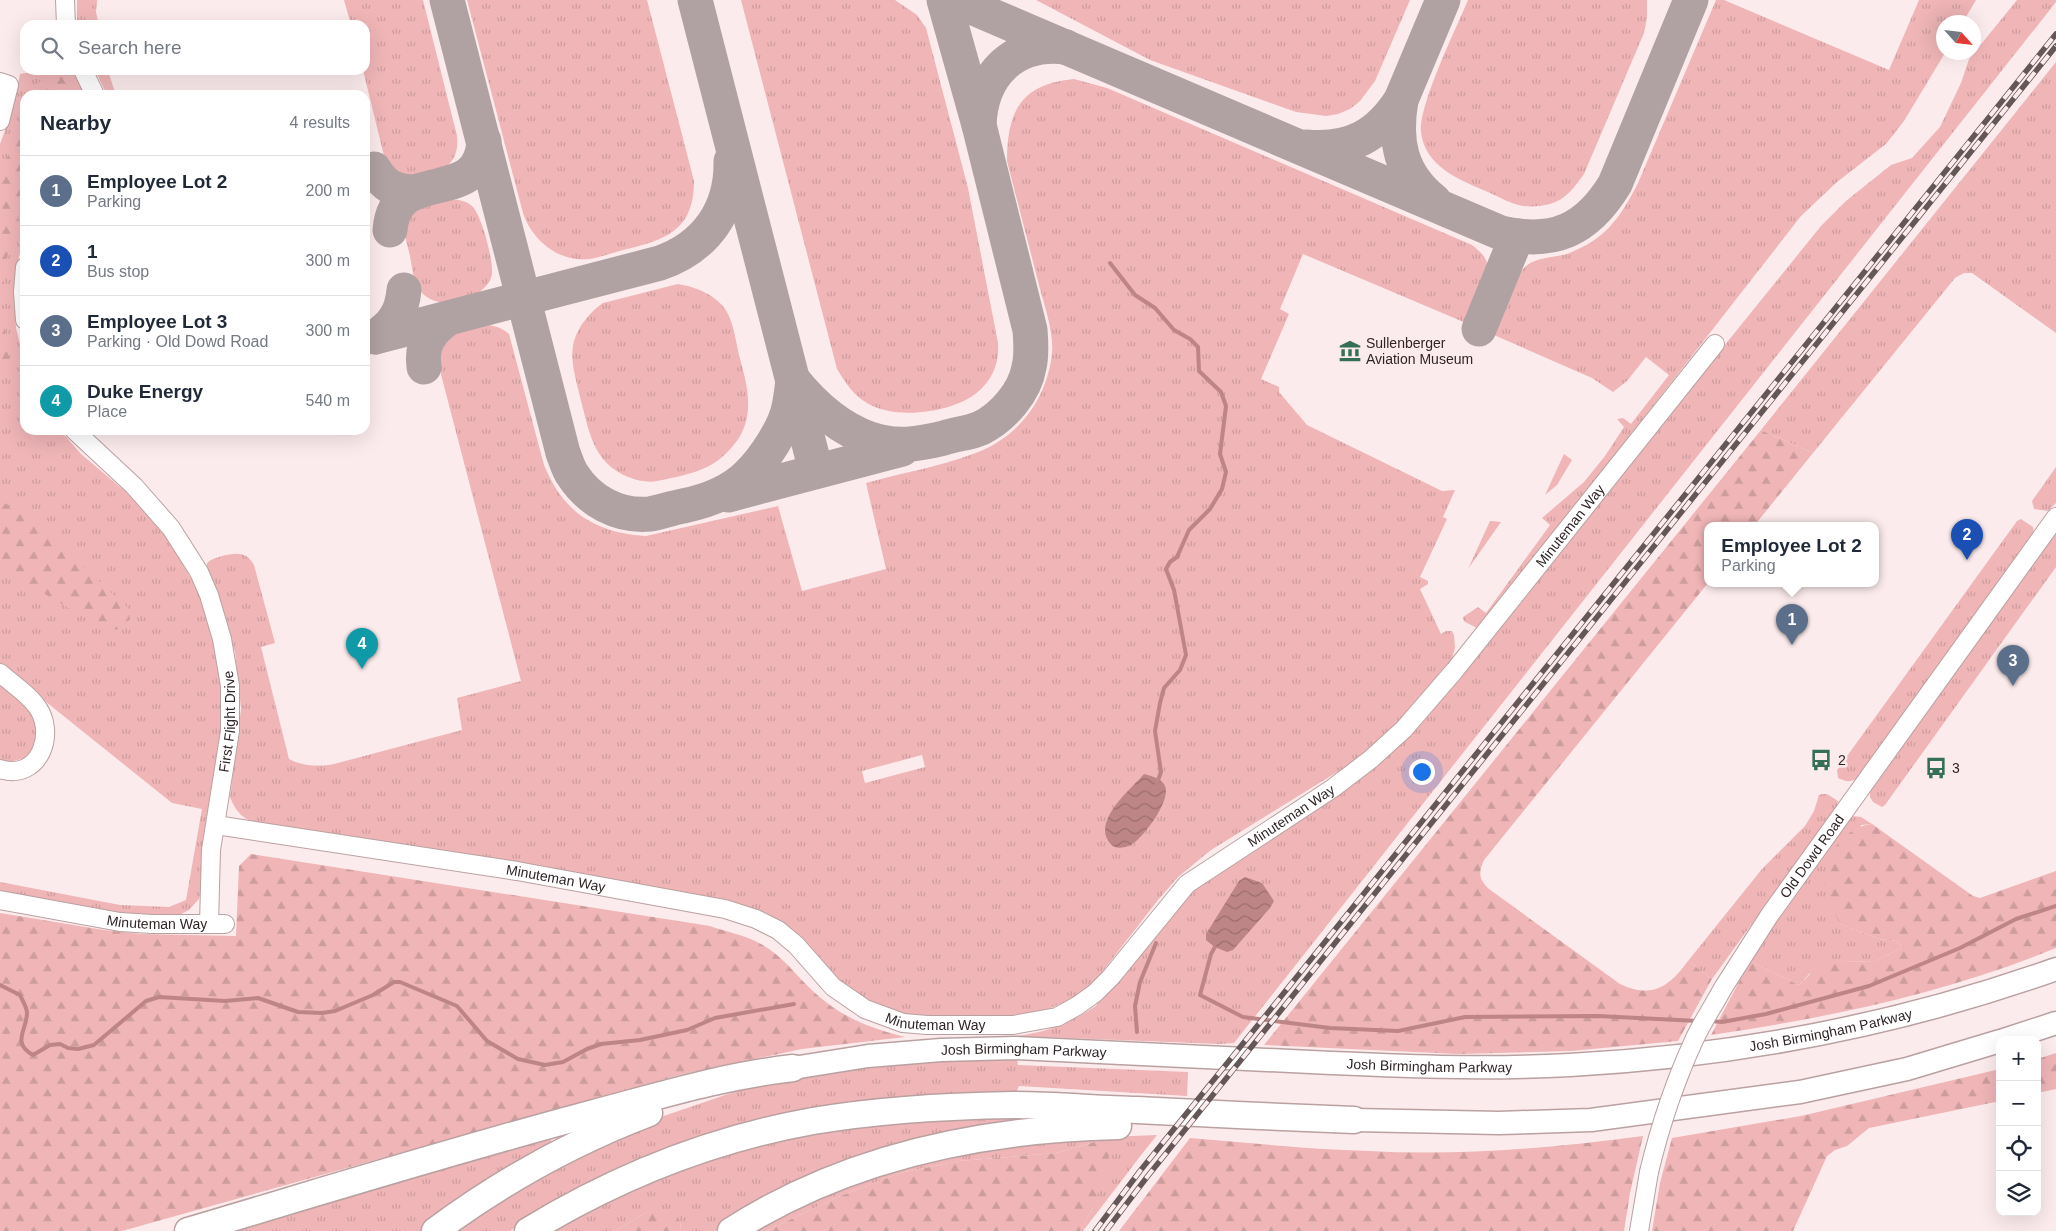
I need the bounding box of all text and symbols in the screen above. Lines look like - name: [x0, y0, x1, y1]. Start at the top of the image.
- north arrow: [1936, 15, 1981, 60]
- search box: [20, 20, 370, 75]
- icon: search: [38, 34, 66, 62]
- text: Search here: [78, 37, 182, 58]
- text: Nearby: [40, 111, 111, 134]
- text: 4 results: [290, 114, 350, 131]
- text: Employee Lot 2: [87, 171, 227, 192]
- text: 1: [52, 182, 60, 199]
- text: 200 m: [306, 182, 350, 199]
- text: Parking: [87, 193, 141, 210]
- text: 1: [87, 241, 98, 262]
- text: 2: [52, 252, 60, 269]
- text: 300 m: [306, 252, 350, 269]
- text: Bus stop: [87, 263, 149, 280]
- text: Employee Lot 3: [87, 311, 227, 332]
- text: 3: [52, 322, 60, 339]
- text: 300 m: [306, 322, 350, 339]
- text: Parking · Old Dowd Road: [87, 333, 268, 350]
- place label: Sullenberger Aviation Museum: [1366, 335, 1473, 367]
- museum icon: Sullenberger Aviation Museum: [1337, 338, 1363, 364]
- text: Duke Energy: [87, 381, 203, 402]
- text: 4: [52, 392, 60, 409]
- text: 540 m: [306, 392, 350, 409]
- text: Place: [87, 403, 127, 420]
- street label: Minuteman Way: [1532, 481, 1608, 570]
- pin: 2: [1951, 519, 1983, 560]
- popup: [1704, 522, 1879, 587]
- text: Employee Lot 2: [1721, 535, 1862, 556]
- text: Parking: [1721, 557, 1776, 574]
- pin: 1: [1776, 604, 1808, 645]
- pin: 4: [346, 628, 378, 669]
- pin: 3: [1997, 645, 2029, 686]
- street label: First Flight Drive: [216, 669, 238, 773]
- bus stop icon: 2: [1808, 747, 1834, 773]
- place label: 2: [1838, 752, 1846, 768]
- bus stop icon: 3: [1923, 755, 1949, 781]
- your location: [1409, 759, 1435, 785]
- place label: 3: [1952, 760, 1960, 776]
- street label: Minuteman Way: [1245, 781, 1338, 850]
- street label: Old Dowd Road: [1777, 811, 1847, 901]
- street label: Minuteman Way: [505, 861, 607, 895]
- street label: Minuteman Way: [105, 912, 207, 932]
- street label: Josh Birmingham Parkway: [1748, 1005, 1914, 1054]
- street label: Minuteman Way: [883, 1009, 985, 1033]
- map controls: [1996, 1036, 2041, 1216]
- button: +: [1996, 1036, 2041, 1081]
- street label: Josh Birmingham Parkway: [941, 1040, 1107, 1060]
- street label: Josh Birmingham Parkway: [1346, 1056, 1512, 1075]
- button: −: [1996, 1081, 2041, 1126]
- button: locate: [1996, 1126, 2041, 1171]
- button: layers: [1996, 1171, 2041, 1216]

